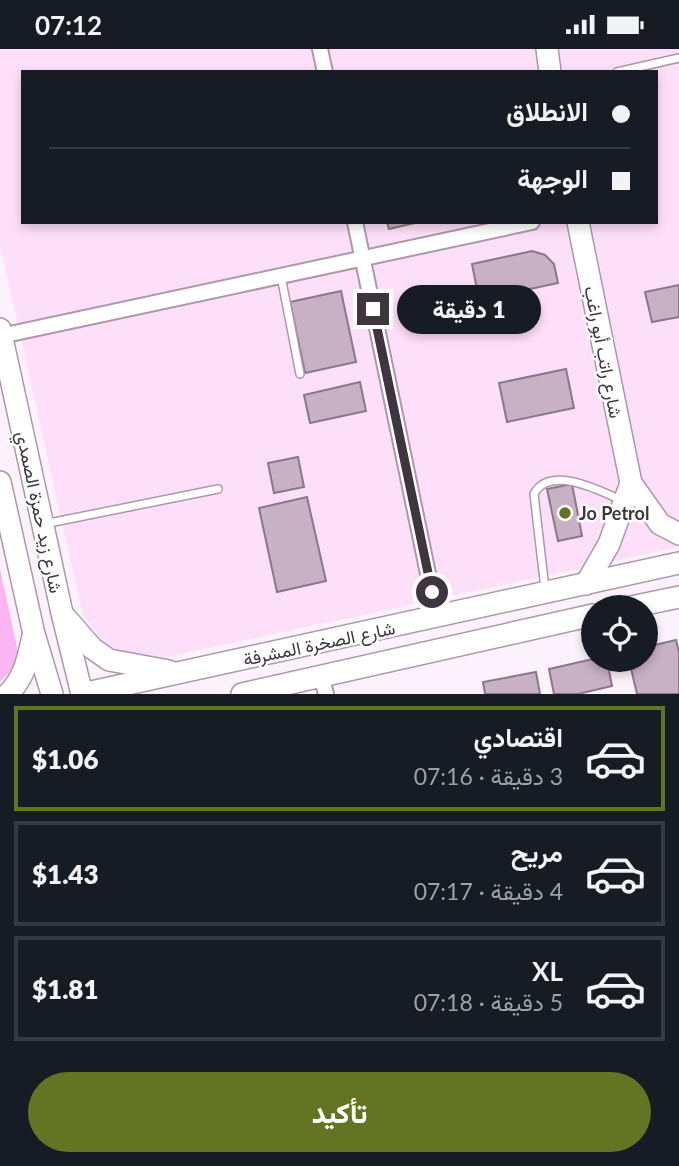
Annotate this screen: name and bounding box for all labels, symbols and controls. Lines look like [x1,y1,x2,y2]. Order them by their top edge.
text: 07:12 [35,9,102,41]
text: الانطلاق [506,95,588,127]
text: الوجهة [517,162,588,194]
street label: شارع راتب أبو راغب [578,284,628,420]
callout: 1 دقيقة [398,285,541,333]
route end [357,293,389,325]
text: 1 دقيقة [432,295,506,323]
street label: شارع زيد حمزة الصمدي [7,429,68,596]
place label: Jo Petrol [579,502,649,524]
marker: Jo Petrol [557,505,573,521]
route start [416,576,448,608]
map controls [581,595,658,672]
button: locate [581,595,658,672]
street label: شارع الصخرة المشرفة [241,616,397,672]
text: اقتصادي [474,721,563,753]
icon: car [584,727,647,790]
text: $1.06 [32,743,99,775]
text: 3 دقيقة · 07:16 [414,762,563,790]
text: مريح [511,836,563,868]
icon: car [584,842,647,905]
text: $1.43 [32,858,99,890]
text: 4 دقيقة · 07:17 [414,877,563,905]
text: XL [532,955,563,987]
icon: car [584,957,647,1020]
text: $1.81 [32,973,99,1005]
text: 5 دقيقة · 07:18 [414,988,563,1016]
button: تأكيد [28,1072,651,1152]

